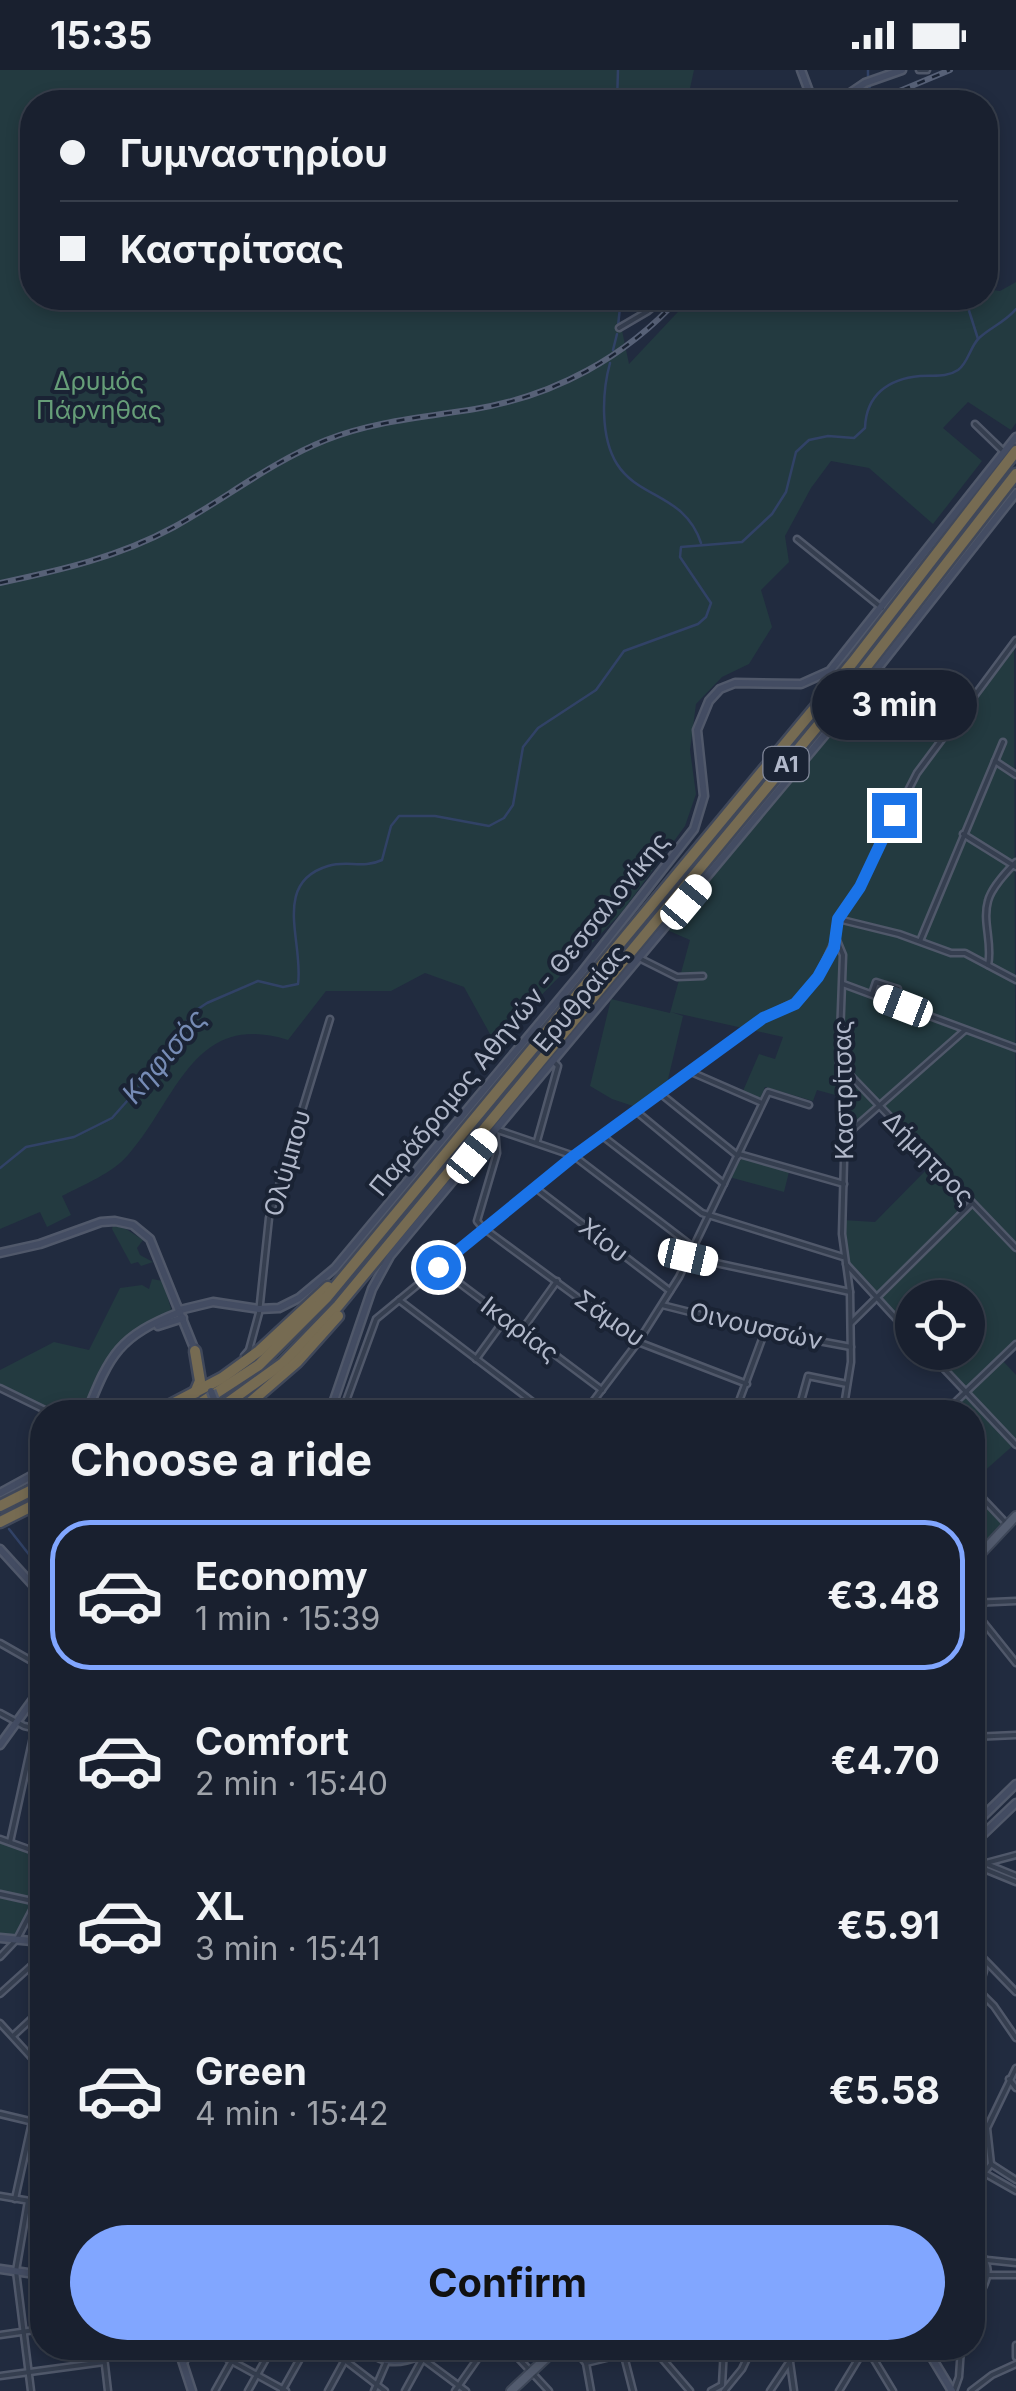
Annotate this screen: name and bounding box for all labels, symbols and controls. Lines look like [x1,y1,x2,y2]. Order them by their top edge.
text: 15:35 [50,12,152,58]
text: Γυμναστηρίου [120,130,388,176]
text: Καστρίτσας [120,226,344,272]
park label: Δρυμός Πάρνηθας [36,366,162,425]
callout: 3 min [812,670,976,740]
text: 3 min [851,685,938,724]
road number: Α1 [764,747,808,781]
route end [872,793,917,838]
street label: Παράδρομος Αθηνών - Θεσσαλονίκης [363,826,675,1202]
car [655,869,717,935]
street label: Ερυθραίας [527,938,633,1058]
car [870,981,936,1031]
water label: Κηφισός [115,1002,213,1110]
street label: Καστρίτσας [827,1020,859,1160]
street label: Δήμητρος [877,1105,981,1211]
street label: Ολύμπου [258,1106,316,1220]
car [441,1123,503,1189]
street label: Χίου [574,1212,634,1268]
car [655,1236,721,1278]
route start [416,1245,461,1290]
map controls [895,1280,985,1370]
button: locate [895,1280,985,1370]
street label: Σάμου [569,1283,651,1353]
street label: Ικαρίας [475,1290,565,1368]
street label: Οινουσσών [687,1296,825,1356]
text: Choose a ride [70,1432,372,1487]
icon: car [75,1550,165,1640]
text: Economy [195,1553,368,1599]
text: €3.48 [827,1572,940,1618]
text: 1 min · 15:39 [195,1599,380,1638]
icon: car [75,1715,165,1805]
text: Comfort [195,1718,349,1764]
text: €4.70 [831,1737,940,1783]
text: 2 min · 15:40 [195,1764,388,1803]
icon: car [75,1880,165,1970]
text: XL [195,1883,245,1929]
text: €5.91 [837,1902,940,1948]
text: 3 min · 15:41 [195,1929,380,1968]
icon: car [75,2045,165,2135]
text: Green [195,2048,307,2094]
text: €5.58 [829,2067,940,2113]
text: 4 min · 15:42 [195,2094,388,2133]
button: Confirm [70,2225,945,2340]

